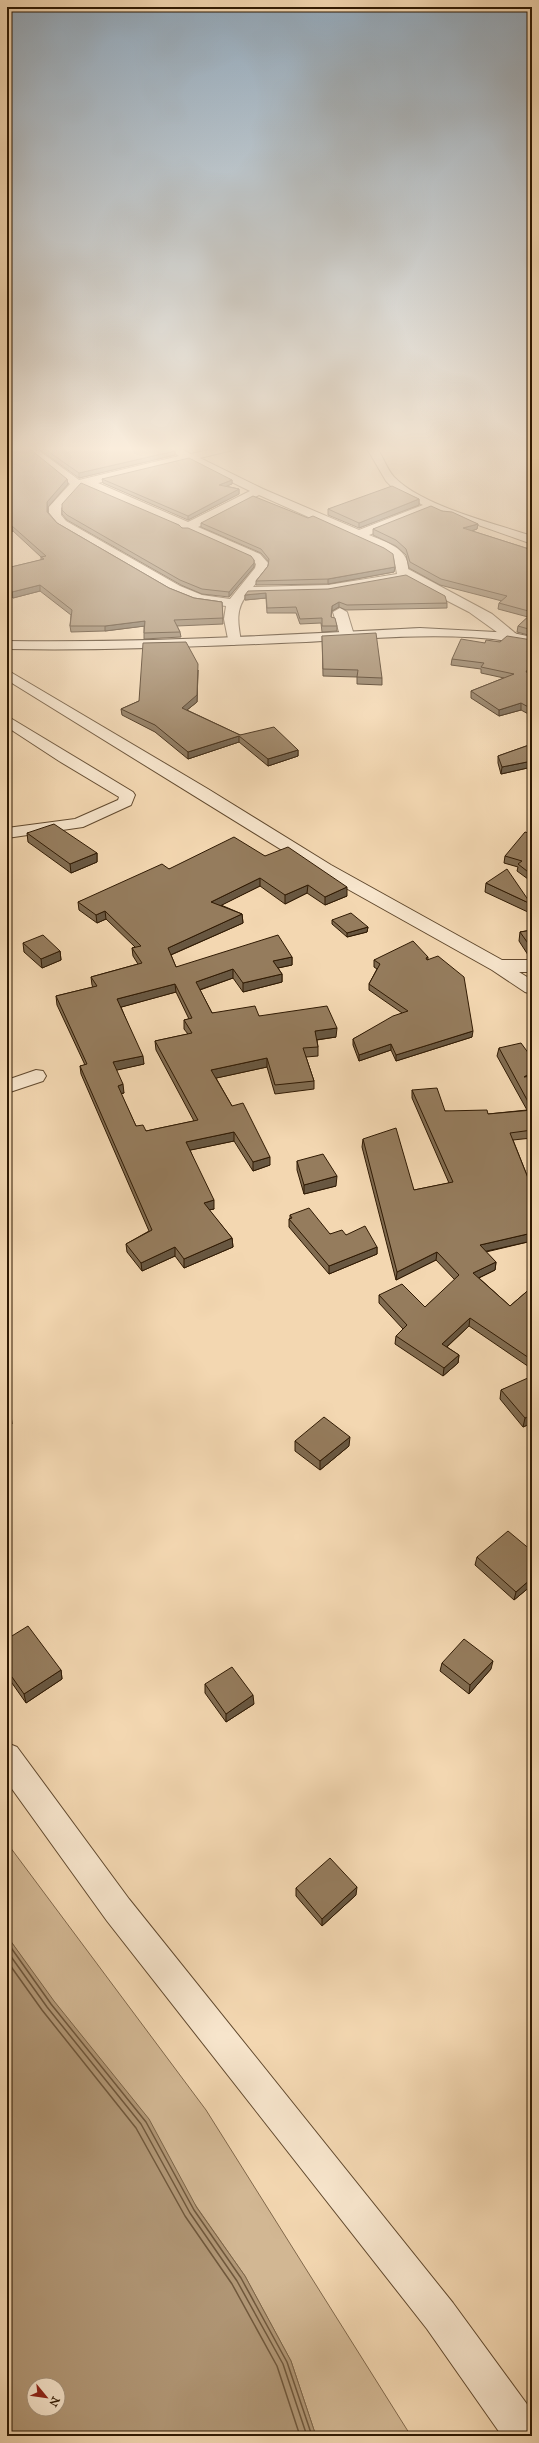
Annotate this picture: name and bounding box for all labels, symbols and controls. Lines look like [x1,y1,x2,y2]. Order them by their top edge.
north arrow [26,2377,66,2417]
text: N [46,2394,62,2409]

